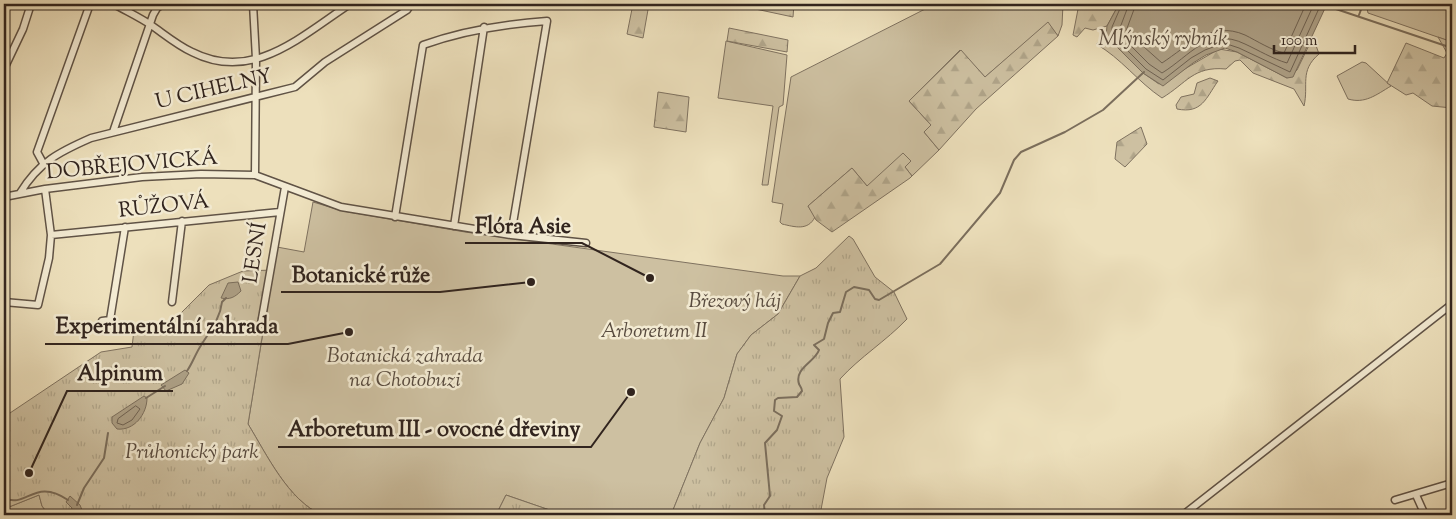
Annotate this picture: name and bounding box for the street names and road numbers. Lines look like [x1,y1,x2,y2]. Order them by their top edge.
street label: U CIHELNY [153,62,275,118]
street label: DOBŘEJOVICKÁ [45,144,219,188]
street label: RŮŽOVÁ [117,187,211,227]
street label: LESNÍ [236,220,276,286]

